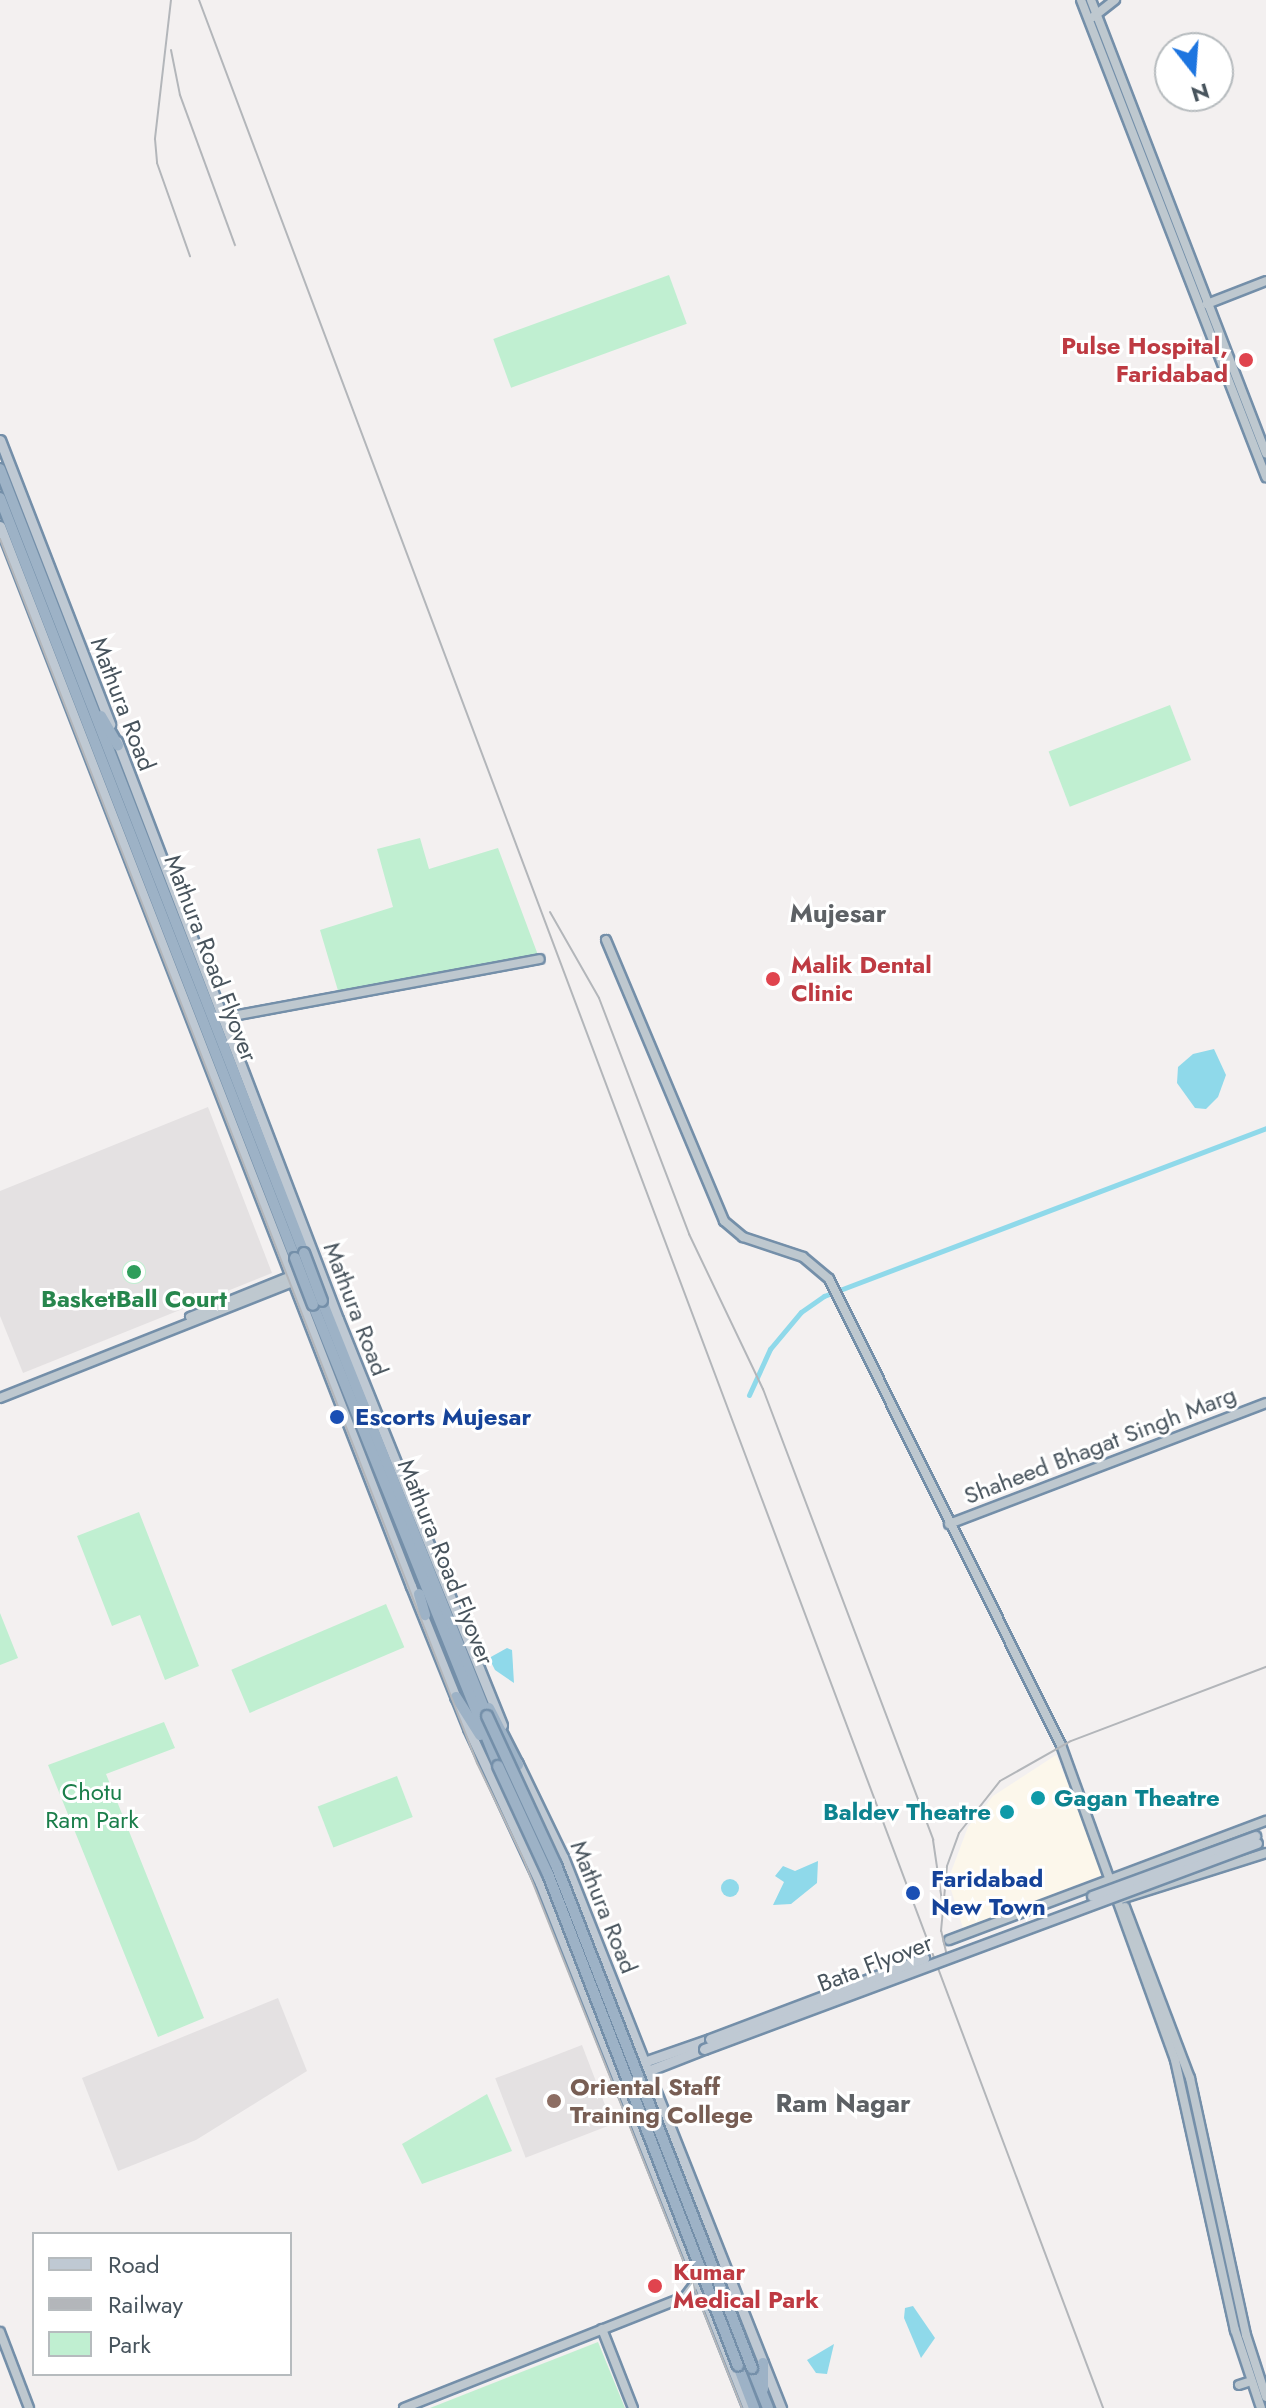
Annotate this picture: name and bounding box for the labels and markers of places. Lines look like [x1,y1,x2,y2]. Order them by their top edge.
place label: Pulse Hospital, Faridabad [1061,332,1228,388]
marker: Pulse Hospital, Faridabad [1235,349,1257,371]
place label: Malik Dental Clinic [791,951,932,1007]
marker: Malik Dental Clinic [762,968,784,990]
marker: BasketBall Court [125,1263,143,1281]
place label: BasketBall Court [41,1285,227,1313]
place label: Escorts Mujesar [355,1403,531,1431]
marker: Escorts Mujesar [326,1406,348,1428]
place label: Gagan Theatre [1054,1784,1220,1812]
marker: Gagan Theatre [1029,1789,1047,1807]
place label: Baldev Theatre [823,1798,991,1826]
marker: Baldev Theatre [998,1803,1016,1821]
place label: Faridabad New Town [931,1865,1046,1921]
marker: Faridabad New Town [902,1882,924,1904]
place label: Oriental Staff Training College [570,2073,753,2129]
marker: Oriental Staff Training College [545,2092,563,2110]
place label: Kumar Medical Park [673,2258,819,2314]
marker: Kumar Medical Park [644,2275,666,2297]

